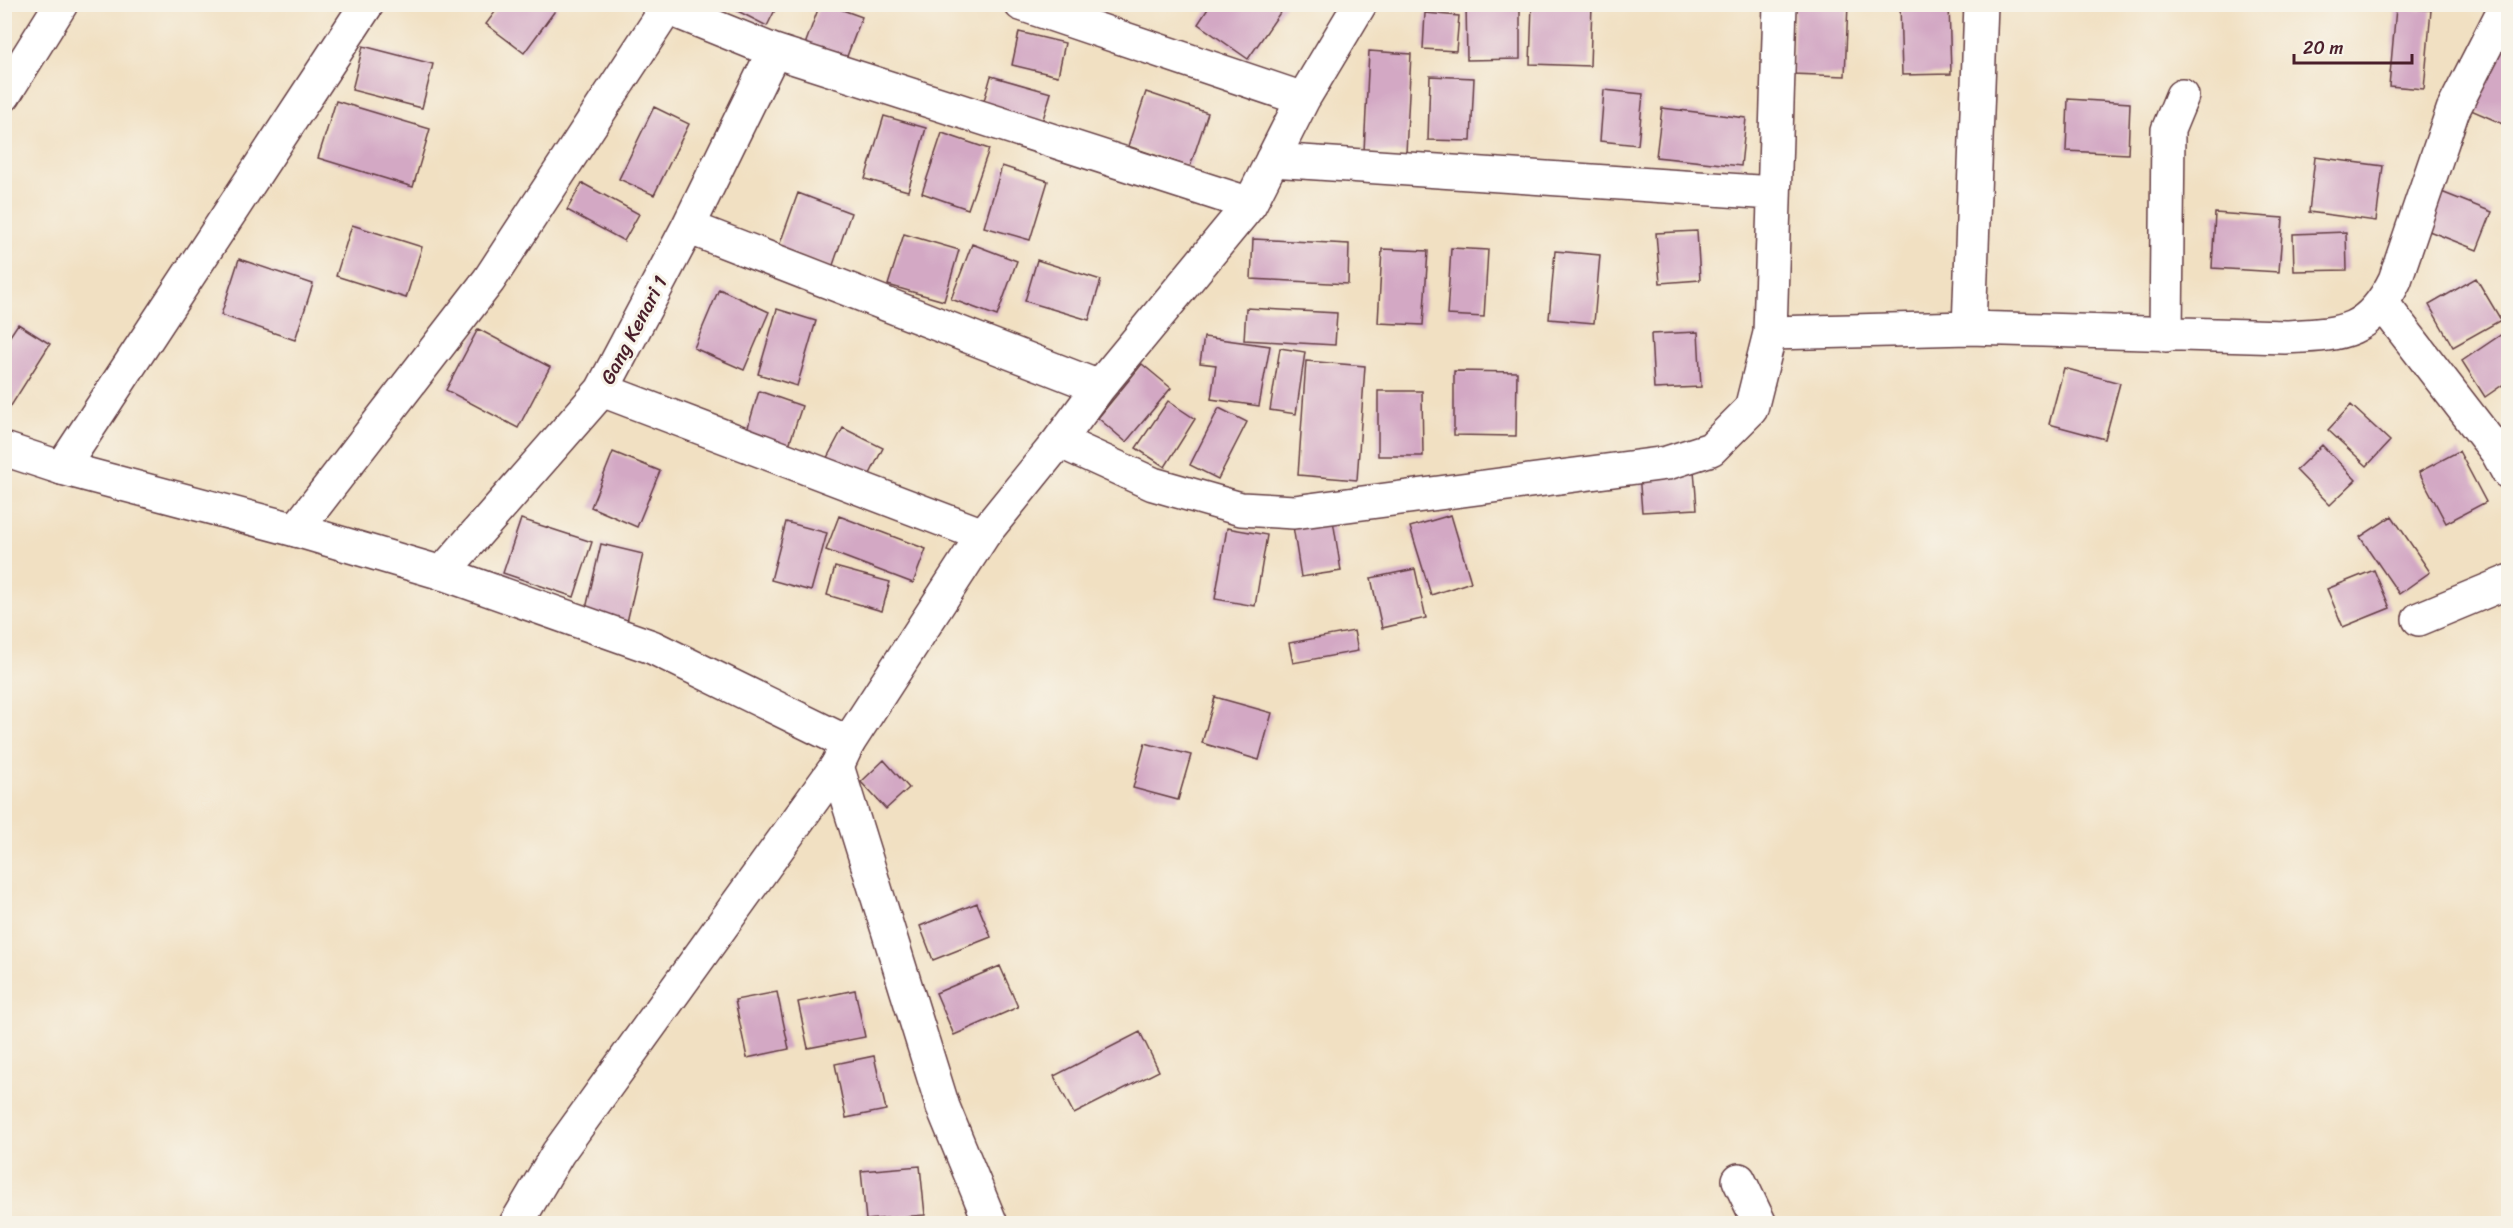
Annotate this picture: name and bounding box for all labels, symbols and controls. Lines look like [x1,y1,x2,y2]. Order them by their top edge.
scale bar [2294,27,2412,65]
text: 20 m [2303,32,2343,64]
street label: Gang Kenari 1 [591,269,677,391]

